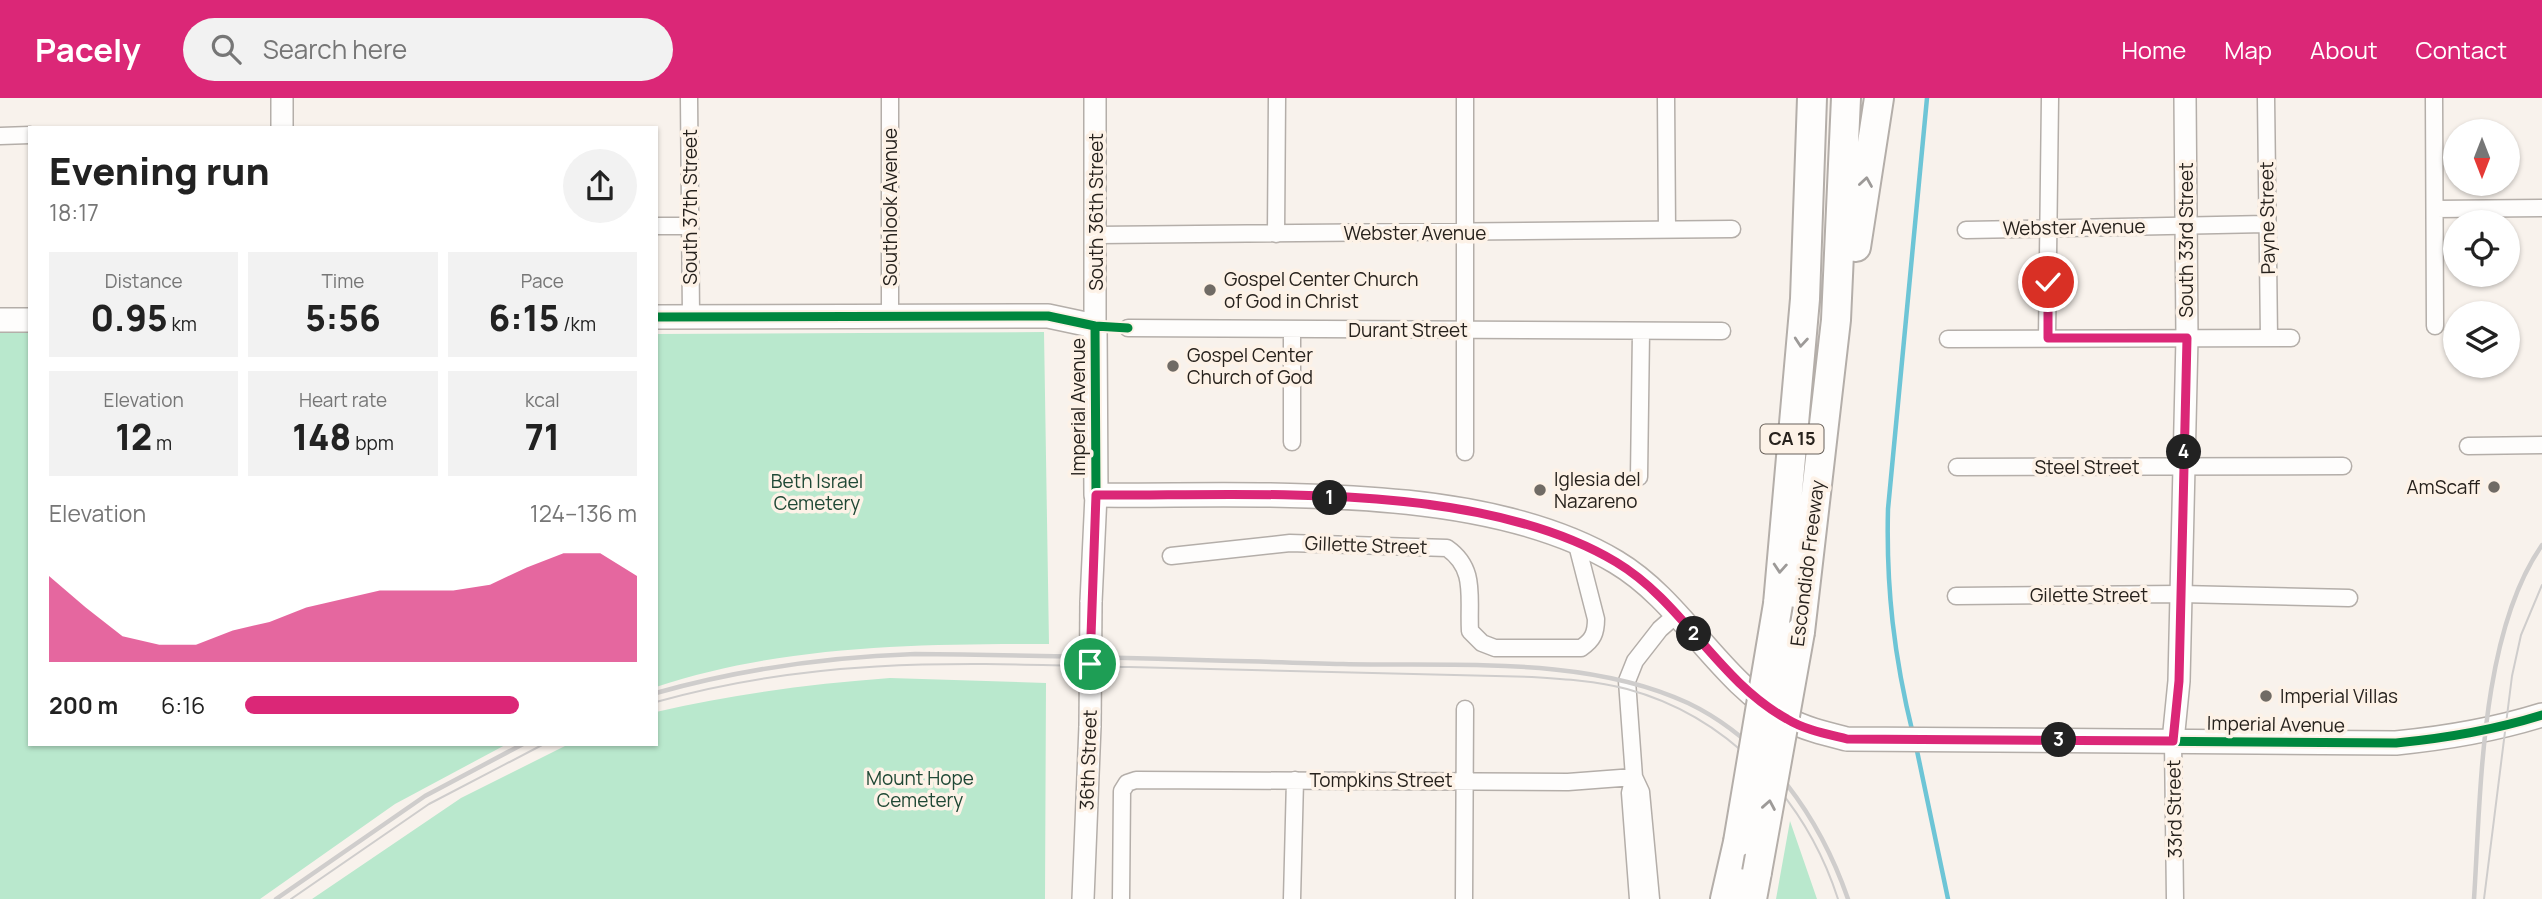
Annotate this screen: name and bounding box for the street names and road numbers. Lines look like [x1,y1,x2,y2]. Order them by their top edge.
street label: Southlook Avenue [877,128,903,286]
street label: South 37th Street [677,129,703,285]
street label: South 36th Street [1083,133,1109,291]
street label: Payne Street [2253,161,2281,275]
street label: South 33rd Street [2173,162,2199,318]
street label: Webster Avenue [2002,213,2146,241]
street label: Webster Avenue [1344,220,1486,246]
street label: Durant Street [1348,317,1468,343]
street label: Imperial Avenue [1065,338,1091,476]
road number: CA 15 [1760,424,1824,454]
street label: Steel Street [2034,454,2140,480]
street label: Escondido Freeway [1784,478,1830,648]
street label: Gillette Street [1304,530,1428,560]
street label: Gilette Street [2030,582,2148,608]
street label: 36th Street [1073,709,1103,811]
street label: Imperial Avenue [2207,710,2345,738]
street label: 33rd Street [2160,760,2188,858]
street label: Tompkins Street [1309,767,1453,793]

